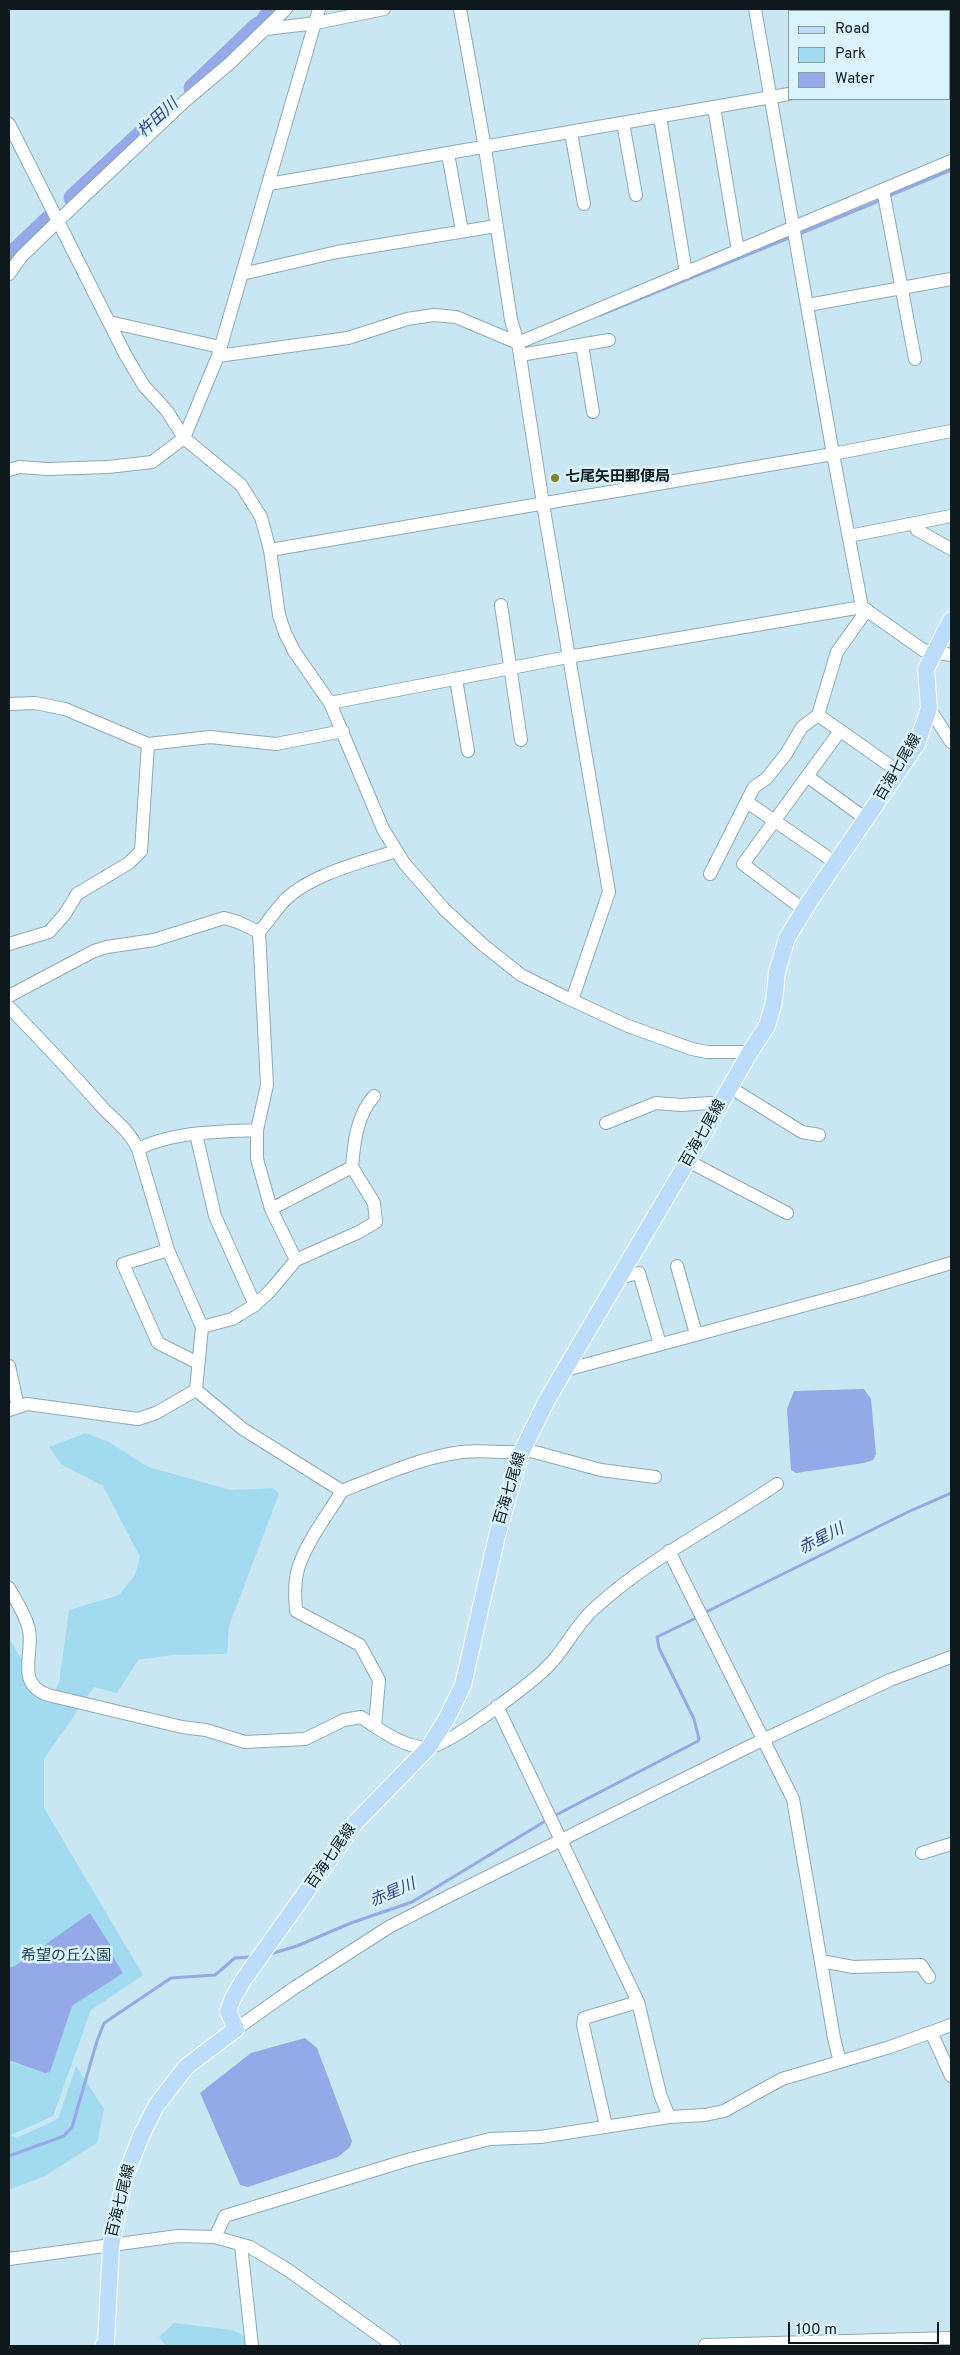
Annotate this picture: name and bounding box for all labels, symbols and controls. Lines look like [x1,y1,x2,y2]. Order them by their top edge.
legend [788,10,950,100]
text: Road [835,20,870,39]
text: Park [835,45,866,64]
text: Water [835,70,874,89]
water label: 杵田川 [135,96,183,142]
place label: 七尾矢田郵便局 [565,469,670,487]
marker: 七尾矢田郵便局 [549,472,561,484]
street label: 百海七尾線 [872,731,926,805]
street label: 百海七尾線 [677,1097,731,1171]
street label: 百海七尾線 [491,1451,531,1527]
water label: 赤星川 [796,1521,848,1559]
street label: 百海七尾線 [303,1821,361,1893]
water label: 赤星川 [367,1876,419,1912]
park label: 希望の丘公園 [21,1948,111,1966]
street label: 百海七尾線 [104,2162,140,2240]
scale bar [790,2312,941,2344]
text: 100 m [796,2321,837,2340]

